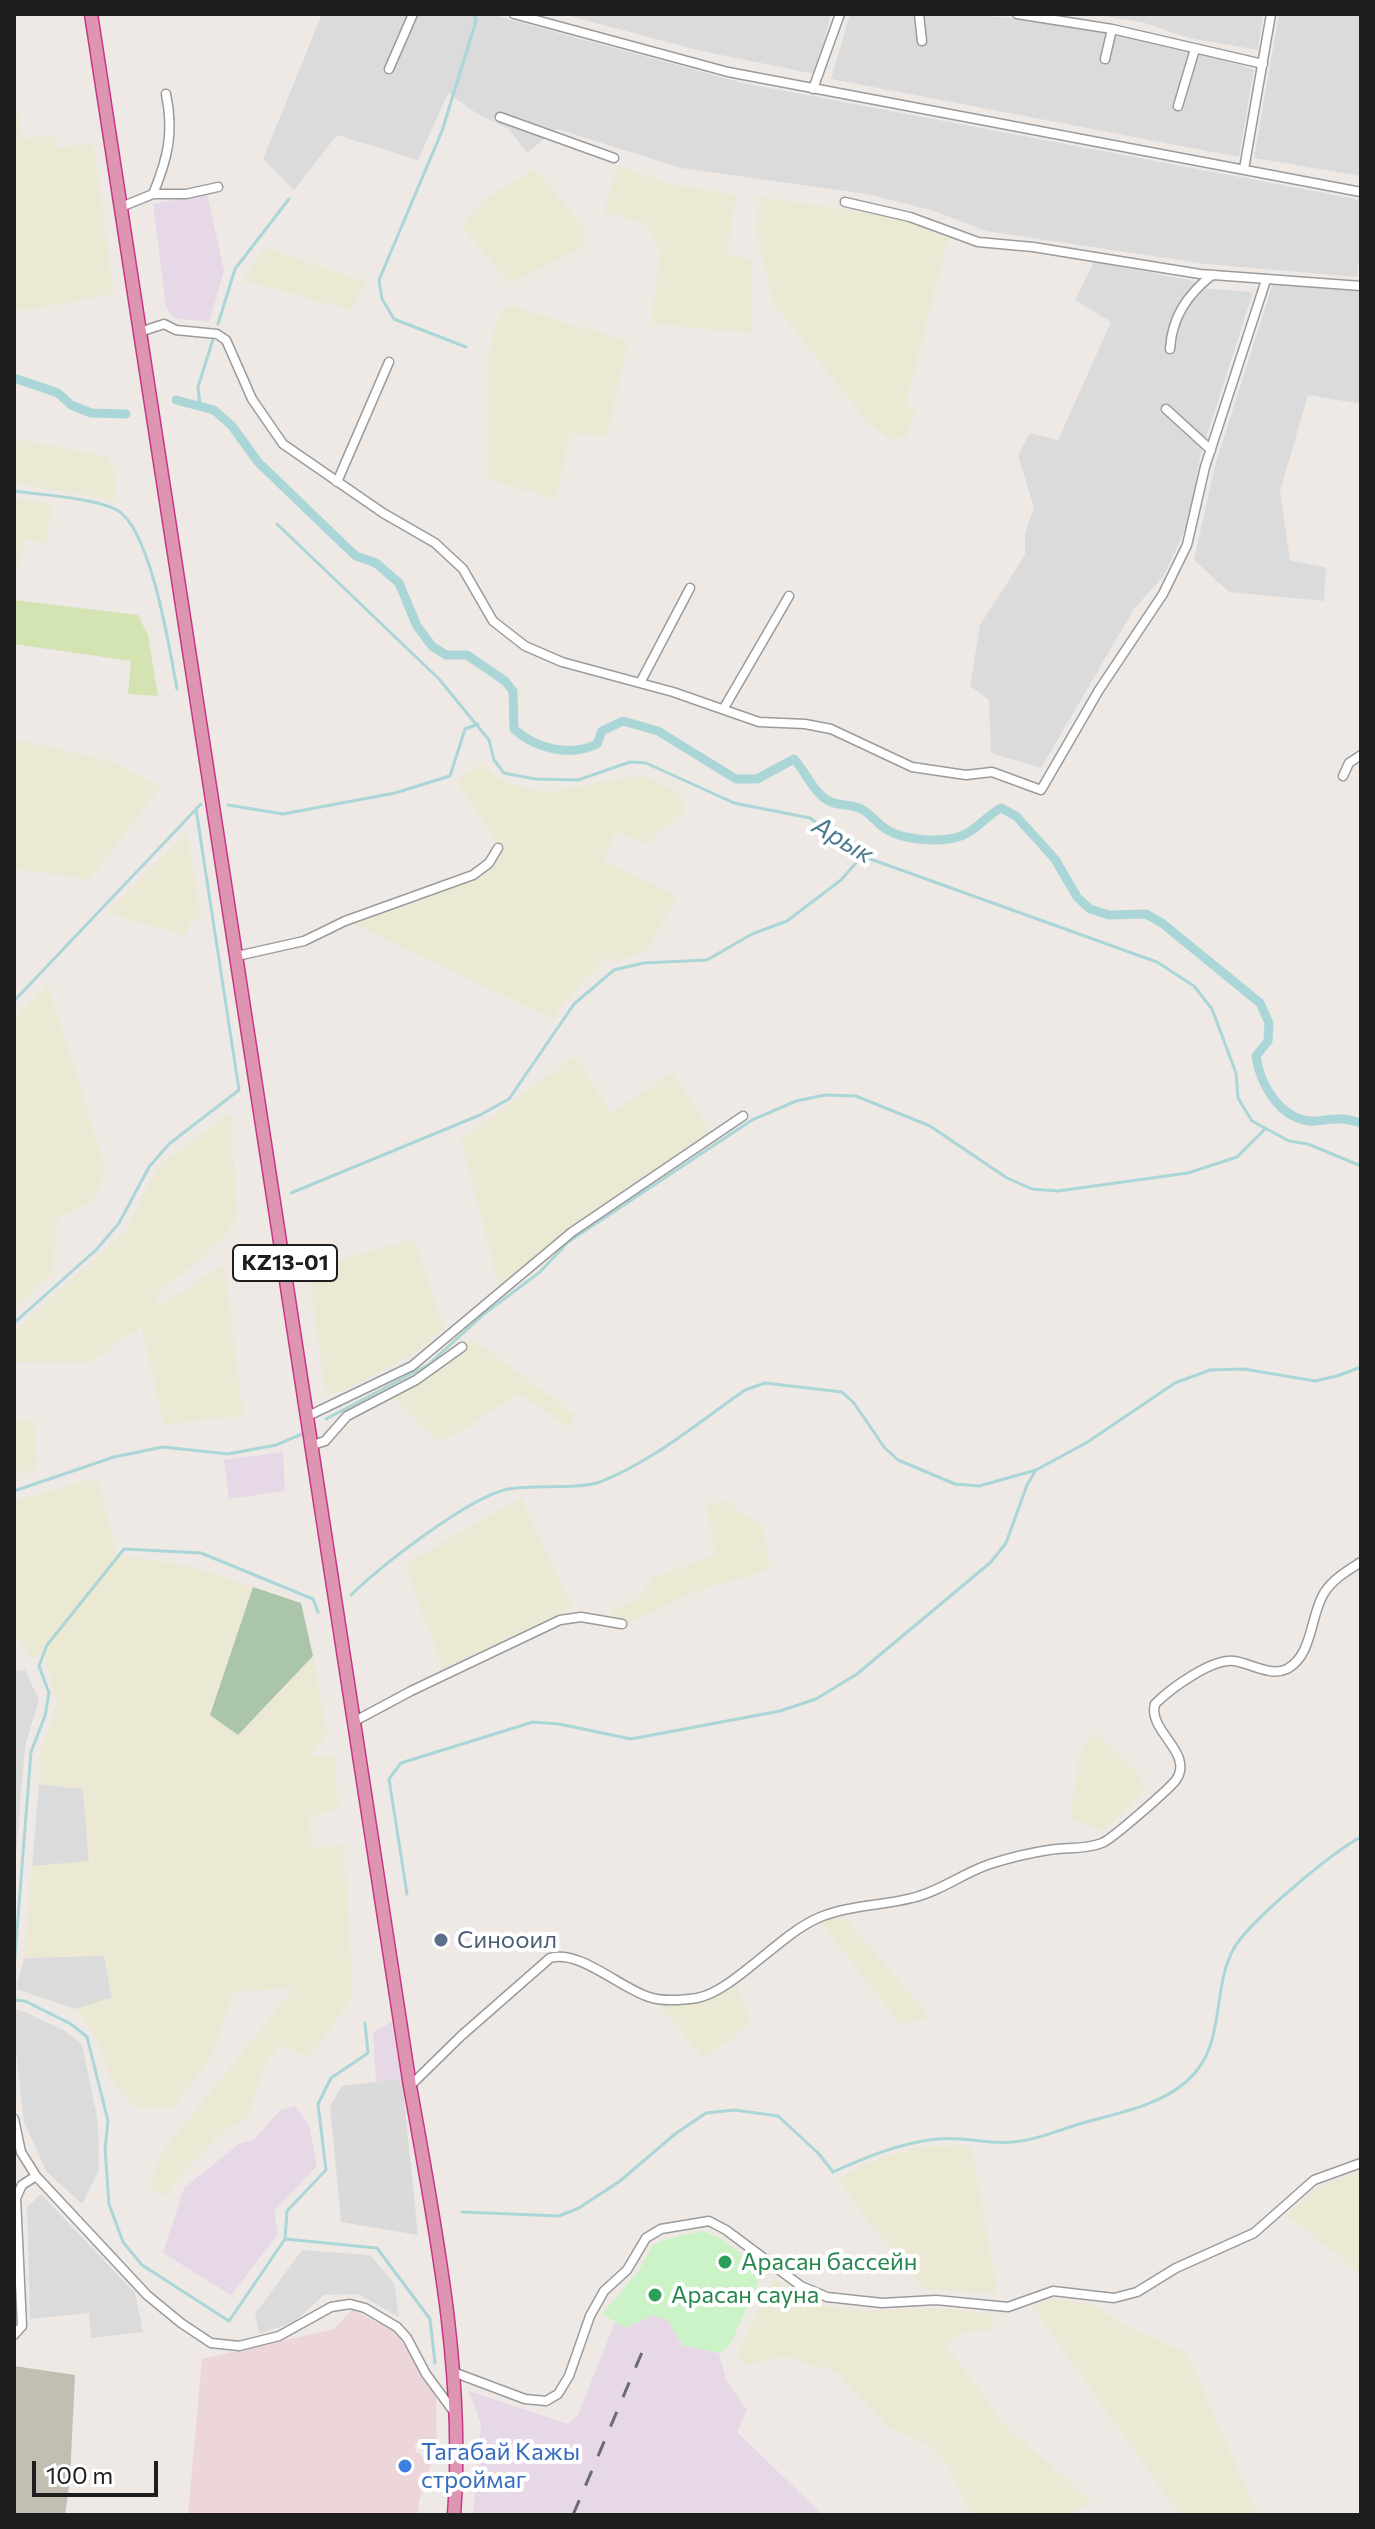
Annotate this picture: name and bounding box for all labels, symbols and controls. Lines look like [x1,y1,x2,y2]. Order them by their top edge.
water label: Арык [807,810,879,870]
road number: KZ13-01 [233,1245,337,1281]
place label: Синооил [457,1926,557,1954]
marker: Синооил [432,1931,450,1949]
place label: Арасан бассейн [741,2248,917,2276]
marker: Арасан бассейн [716,2253,734,2271]
place label: Арасан сауна [671,2281,819,2309]
marker: Арасан сауна [646,2286,664,2304]
place label: Тагабай Кажы строймаг [421,2438,580,2494]
scale bar [36,2445,162,2495]
marker: Тагабай Кажы строймаг [396,2457,414,2475]
text: 100 m [46,2460,113,2489]

